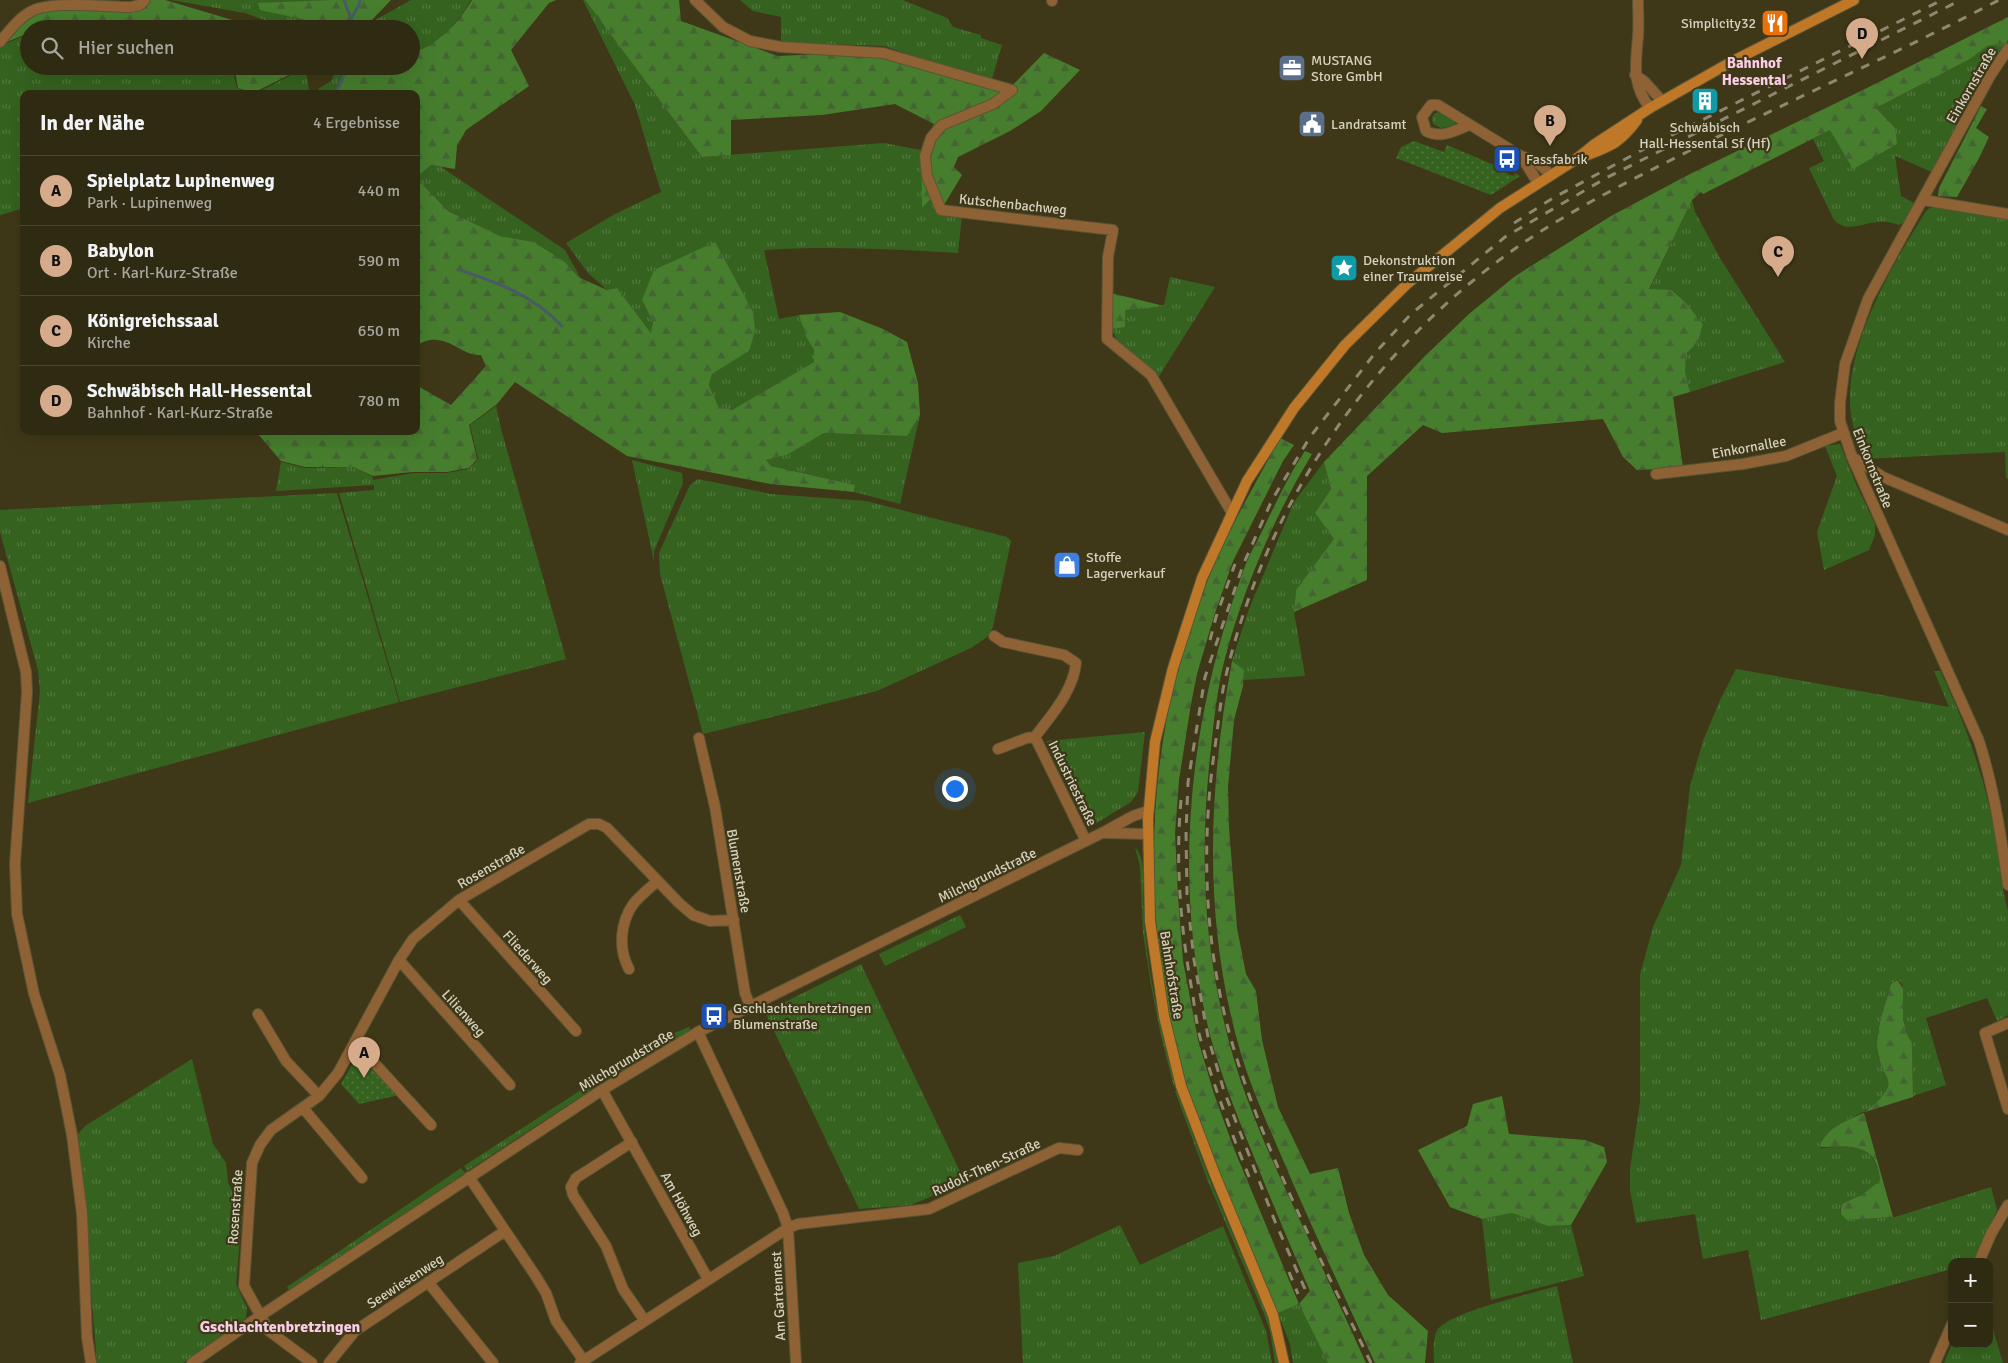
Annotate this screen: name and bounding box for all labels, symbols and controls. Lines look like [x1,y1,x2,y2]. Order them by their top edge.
restaurant icon: Simplicity32 [1760,8,1790,38]
place label: Simplicity32 [1681,15,1756,32]
pin: D [1846,18,1878,59]
search box [20,20,420,75]
icon: search [38,34,66,62]
text: Hier suchen [78,36,174,60]
street label: Einkornstraße [1943,44,2000,126]
place label: MUSTANG Store GmbH [1311,52,1383,85]
office icon: MUSTANG Store GmbH [1277,53,1307,83]
district label: Bahnhof Hessental [1722,54,1787,89]
building icon: Schwäbisch Hall-Hessental Sf (Hf) [1690,86,1720,116]
pin: B [1534,105,1566,146]
public building icon: Landratsamt [1297,109,1327,139]
text: In der Nähe [40,110,145,136]
text: 4 Ergebnisse [313,113,400,133]
place label: Landratsamt [1331,116,1407,133]
place label: Schwäbisch Hall-Hessental Sf (Hf) [1639,119,1771,152]
bus stop icon: Fassfabrik [1492,144,1522,174]
place label: Fassfabrik [1526,151,1588,168]
text: Spielplatz Lupinenweg [87,169,275,193]
text: A [51,181,61,201]
text: 440 m [358,181,400,201]
street label: Kutschenbachweg [958,190,1068,219]
text: Park · Lupinenweg [87,193,212,213]
pin: C [1762,236,1794,277]
text: Babylon [87,239,154,263]
text: B [51,251,61,271]
text: 590 m [358,251,400,271]
place label: Dekonstruktion einer Traumreise [1363,252,1463,285]
place icon: Dekonstruktion einer Traumreise [1329,253,1359,283]
text: Ort · Karl-Kurz-Straße [87,263,238,283]
text: Königreichssaal [87,309,219,333]
text: C [51,321,61,341]
text: 650 m [358,321,400,341]
text: Kirche [87,333,131,353]
text: Schwäbisch Hall-Hessental [87,379,312,403]
text: D [51,391,61,411]
text: 780 m [358,391,400,411]
text: Bahnhof · Karl-Kurz-Straße [87,403,273,423]
street label: Einkornstraße [1849,426,1896,511]
street label: Einkornallee [1711,433,1788,462]
place label: Stoffe Lagerverkauf [1086,549,1166,582]
shop icon: Stoffe Lagerverkauf [1052,550,1082,580]
street label: Industriestraße [1045,738,1101,829]
your location [942,776,968,802]
street label: Blumenstraße [723,828,754,914]
street label: Rosenstraße [454,840,528,893]
street label: Milchgrundstraße [935,844,1039,907]
street label: Fliederweg [499,927,556,988]
street label: Bahnhofstraße [1156,930,1187,1021]
street label: Lilienweg [438,986,489,1040]
place label: Gschlachtenbretzingen Blumenstraße [733,1000,871,1033]
bus stop icon: Gschlachtenbretzingen Blumenstraße [699,1001,729,1031]
street label: Milchgrundstraße [576,1025,677,1095]
pin: A [348,1037,380,1078]
street label: Rudolf-Then-Straße [929,1135,1043,1200]
street label: Rosenstraße [224,1169,247,1245]
street label: Am Höhweg [657,1169,706,1240]
street label: Seewiesenweg [364,1250,447,1312]
street label: Am Gartennest [768,1251,789,1341]
map controls [1948,1258,1993,1348]
button: + [1948,1258,1993,1303]
button: − [1948,1303,1993,1348]
district label: Gschlachtenbretzingen [200,1317,361,1337]

